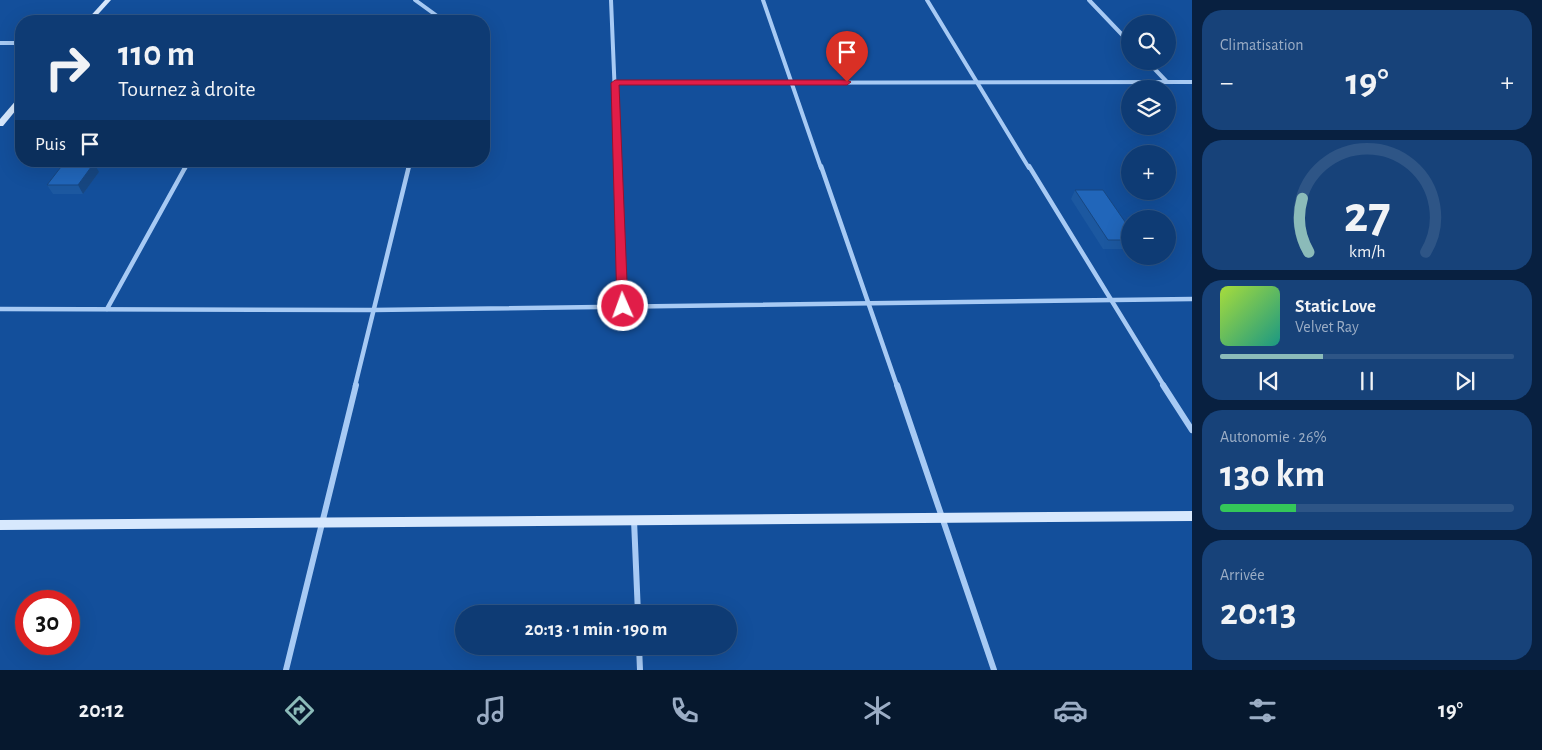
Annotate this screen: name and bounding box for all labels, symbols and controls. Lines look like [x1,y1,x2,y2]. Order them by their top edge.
map controls [1121,15,1176,265]
button: search [1121,15,1176,70]
pin [826,31,868,82]
icon: right [35,35,100,100]
text: 110 m [118,37,195,72]
text: Climatisation [1220,37,1304,53]
icon: arrive [833,38,861,66]
text: 19° [1345,64,1389,102]
text: − [1220,69,1233,97]
text: + [1501,69,1514,97]
text: Tournez à droite [118,78,256,100]
button: layers [1121,80,1176,135]
icon: arrive [76,130,104,158]
text: Puis [35,135,66,154]
button: + [1121,145,1176,200]
text: 27 [1344,189,1390,241]
button: − [1121,210,1176,265]
text: km/h [1349,243,1385,261]
position arrow [596,279,648,331]
text: Static Love [1295,297,1376,316]
text: Velvet Ray [1295,319,1359,335]
icon: previous [1255,367,1283,395]
icon: pause [1353,367,1381,395]
icon: next [1451,367,1479,395]
text: Autonomie · 26% [1220,429,1327,445]
text: 130 km [1220,456,1325,494]
text: Arrivée [1220,567,1265,583]
speed limit sign: 30 [15,590,80,655]
text: 20:13 [1220,594,1296,632]
text: 20:13 · 1 min · 190 m [525,620,667,639]
icon: directions [282,693,317,728]
icon: music [474,693,509,728]
icon: phone [667,693,702,728]
icon: climate [860,693,895,728]
icon: car [1053,693,1088,728]
icon: filters [1245,693,1280,728]
text: 20:12 [79,699,124,721]
text: 19° [1438,699,1463,721]

